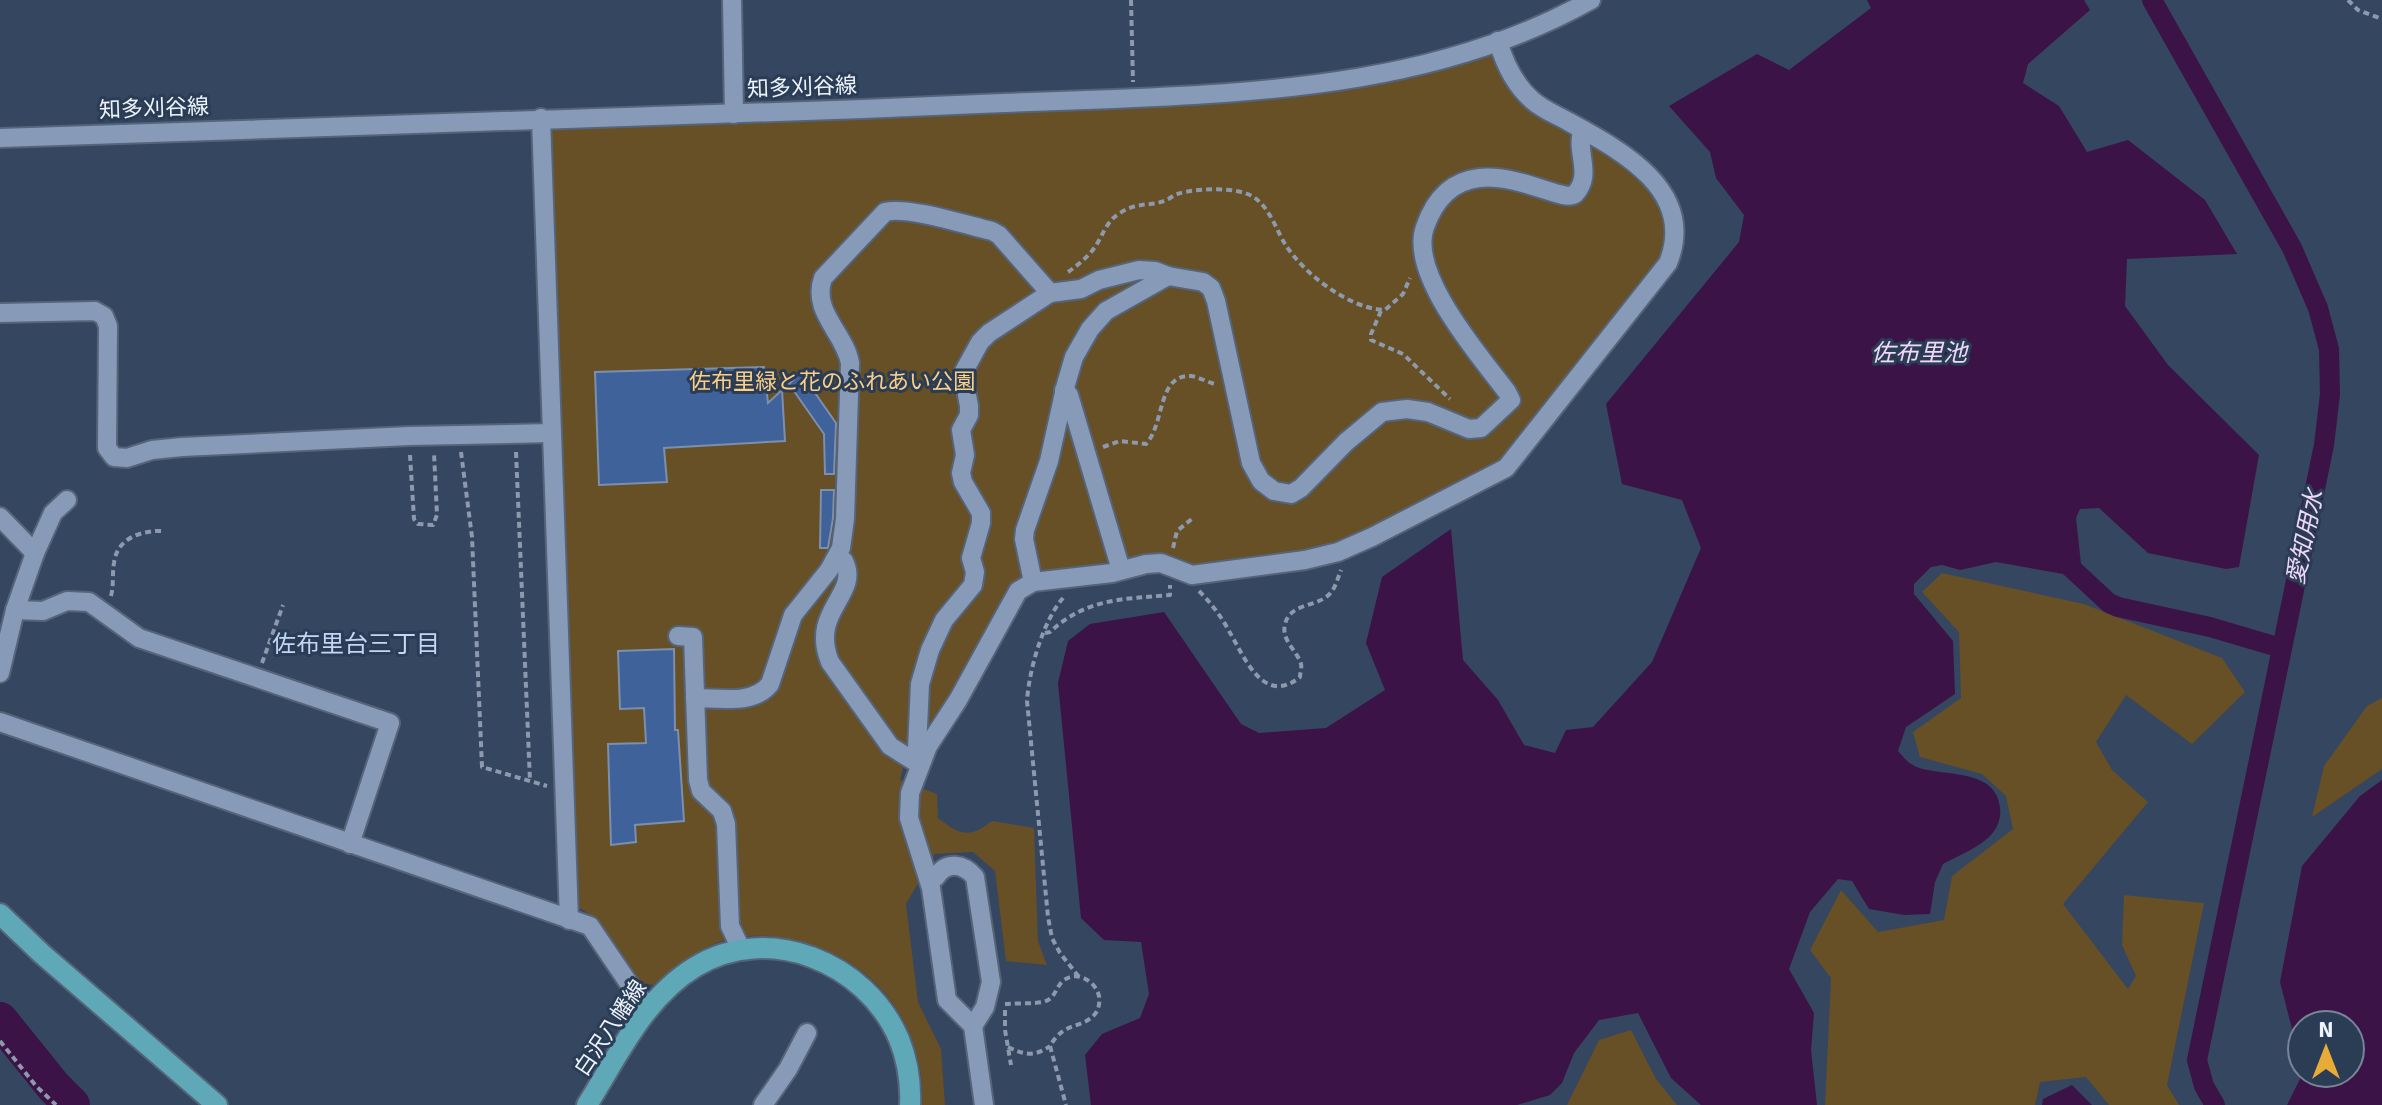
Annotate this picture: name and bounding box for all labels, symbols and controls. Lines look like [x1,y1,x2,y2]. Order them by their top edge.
street label: 知多刈谷線 [747,72,857,102]
street label: 知多刈谷線 [99,93,209,123]
water label: 佐布里池 [1871,338,1969,368]
park label: 佐布里緑と花のふれあい公園 [689,368,975,395]
water label: 愛知用水 [2280,484,2330,587]
district label: 佐布里台三丁目 [272,629,440,659]
street label: 白沢八幡線 [568,975,652,1081]
north arrow [2286,1009,2366,1089]
text: N [2318,1016,2334,1043]

